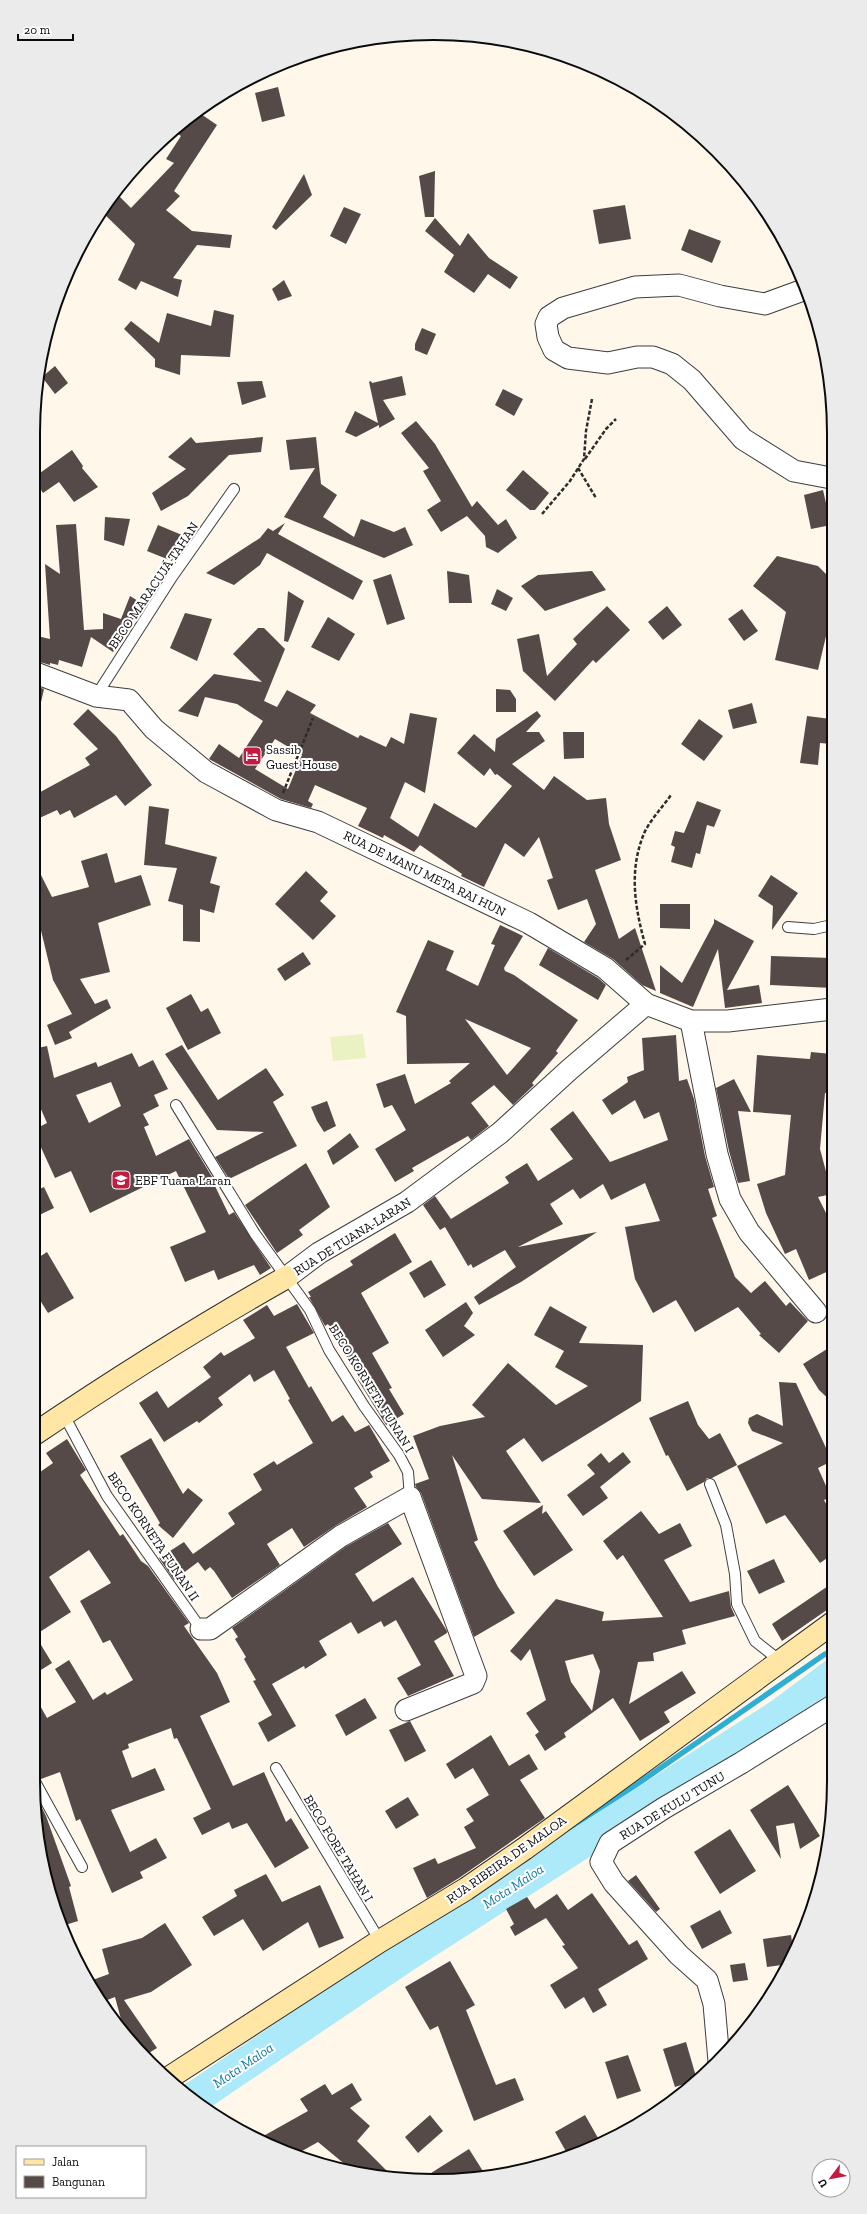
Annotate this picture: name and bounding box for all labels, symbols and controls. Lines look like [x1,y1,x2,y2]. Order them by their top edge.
scale bar [18,16,73,42]
text: 20 m [24,23,51,37]
street label: BECO MARACUJÁ TAHAN [105,519,202,651]
place label: Sassib Guest House [266,742,337,772]
hotel icon: Sassib Guest House [241,745,263,767]
street label: RUA DE MANU META RAI HUN [341,828,509,920]
school or university icon: EBF Tuana Laran [110,1169,132,1191]
place label: EBF Tuana Laran [135,1173,232,1188]
street label: RUA DE TUANA-LARAN [291,1194,414,1279]
street label: BECO KORNETA FUNAN I [326,1321,417,1455]
street label: BECO KORNETA FUNAN II [105,1469,202,1604]
street label: RUA DE KULU TUNU [617,1768,728,1843]
street label: BECO FORE TAHAN I [301,1792,376,1904]
street label: RUA RIBEIRA DE MALOA [444,1812,569,1906]
water label: Mota Maloa [480,1860,547,1912]
water label: Mota Maloa [210,2039,277,2092]
legend [16,2146,146,2198]
text: Jalan [52,2155,79,2169]
north arrow [811,2158,851,2198]
text: Bangunan [52,2175,105,2189]
text: U [815,2176,831,2190]

